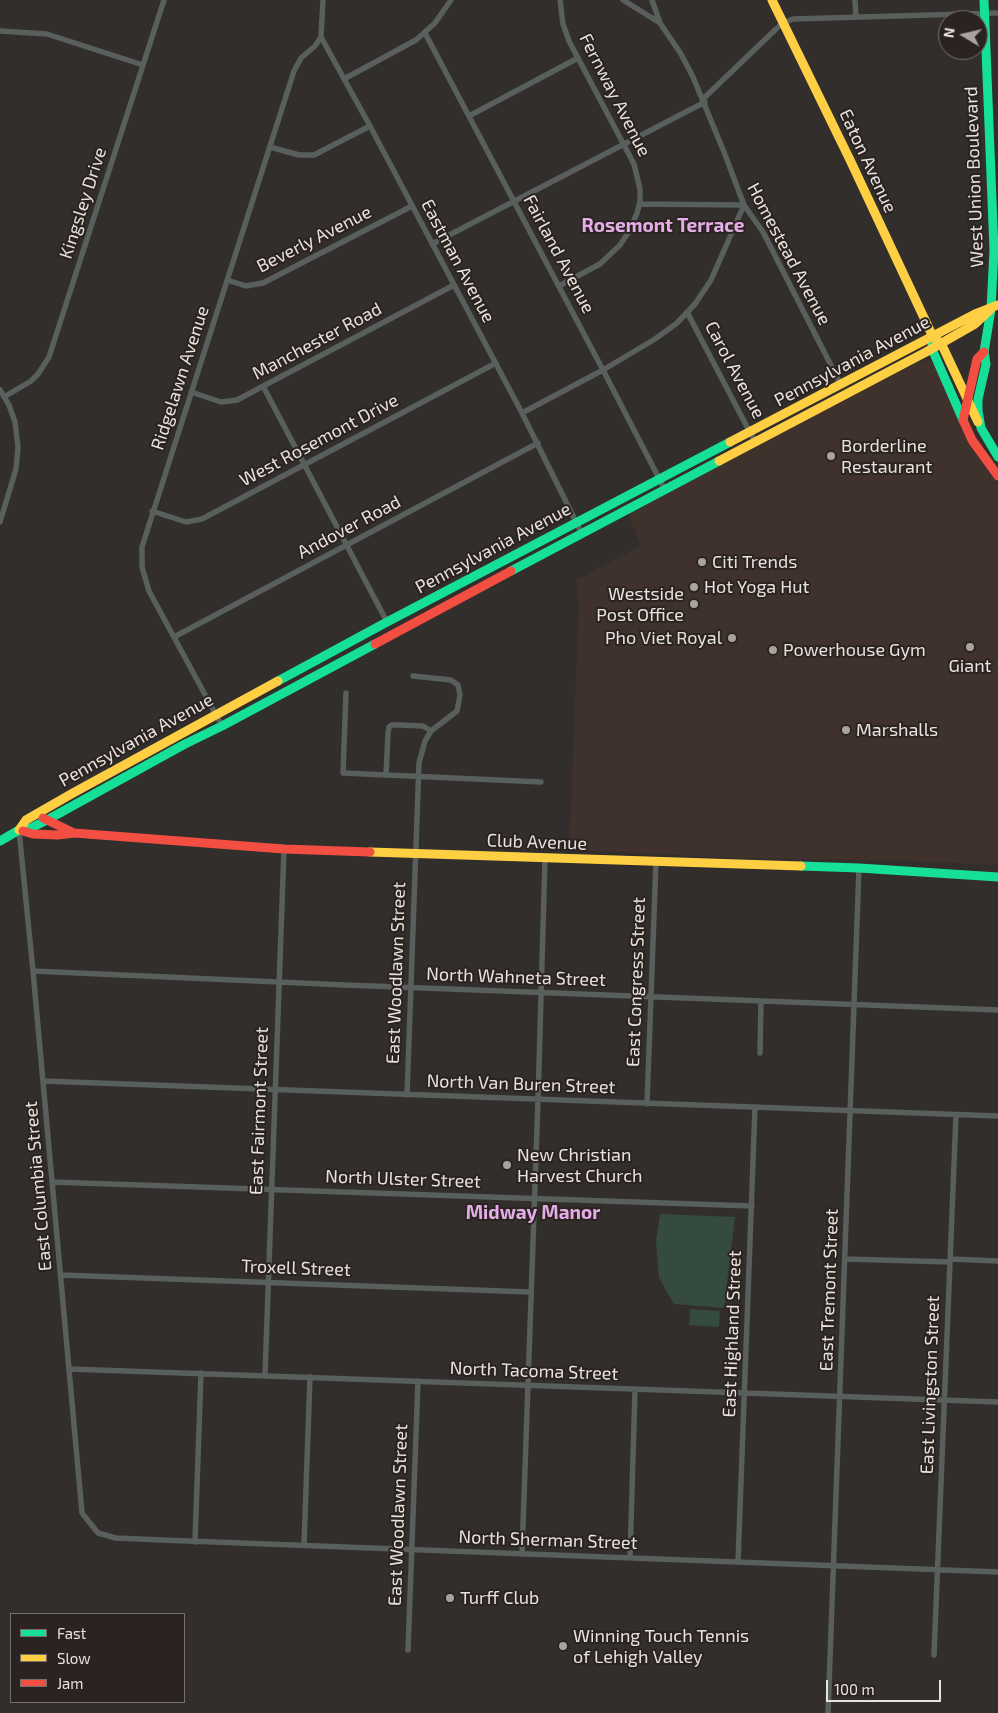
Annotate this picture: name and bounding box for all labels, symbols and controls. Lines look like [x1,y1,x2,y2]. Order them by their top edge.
north arrow [938,10,988,60]
text: N [939,26,958,39]
street label: Fernway Avenue [575,30,655,160]
street label: West Union Boulevard [960,86,988,268]
street label: Eaton Avenue [835,106,901,216]
street label: Kingsley Drive [55,145,111,261]
street label: Homestead Avenue [742,179,836,329]
street label: Fairland Avenue [519,191,599,317]
street label: Eastman Avenue [416,196,500,326]
street label: Beverly Avenue [253,201,375,277]
district label: Rosemont Terrace [582,215,744,237]
street label: Manchester Road [249,298,385,384]
street label: Ridgelawn Avenue [146,303,214,453]
street label: Pennsylvania Avenue [771,311,933,411]
street label: Carol Avenue [700,318,770,422]
street label: West Rosemont Drive [236,389,402,491]
place label: Borderline Restaurant [841,435,932,478]
marker: Borderline Restaurant [825,450,837,462]
street label: Andover Road [294,491,404,563]
street label: Pennsylvania Avenue [412,498,574,598]
place label: Citi Trends [712,551,797,573]
marker: Citi Trends [696,556,708,568]
place label: Hot Yoga Hut [704,576,809,598]
marker: Hot Yoga Hut [688,581,700,593]
place label: Westside Post Office [596,583,684,626]
marker: Westside Post Office [688,598,700,610]
place label: Pho Viet Royal [605,627,722,649]
marker: Pho Viet Royal [726,632,738,644]
place label: Powerhouse Gym [783,639,926,661]
marker: Giant [964,641,976,653]
marker: Powerhouse Gym [767,644,779,656]
place label: Giant [949,655,991,677]
street label: Pennsylvania Avenue [55,689,217,791]
place label: Marshalls [856,719,938,741]
marker: Marshalls [840,724,852,736]
street label: Club Avenue [486,829,588,855]
street label: East Woodlawn Street [382,882,410,1064]
street label: East Congress Street [622,897,650,1067]
street label: North Wahneta Street [426,963,606,991]
street label: East Fairmont Street [245,1027,273,1195]
street label: North Van Buren Street [426,1070,616,1098]
street label: East Columbia Street [20,1100,56,1272]
place label: New Christian Harvest Church [517,1144,642,1186]
marker: New Christian Harvest Church [501,1159,513,1171]
street label: North Ulster Street [325,1165,481,1193]
district label: Midway Manor [466,1202,600,1224]
street label: East Tremont Street [815,1208,843,1372]
street label: East Highland Street [718,1250,746,1418]
street label: Troxell Street [241,1255,351,1281]
street label: East Livingston Street [916,1295,944,1475]
street label: North Tacoma Street [449,1357,619,1385]
street label: East Woodlawn Street [384,1424,412,1606]
street label: North Sherman Street [458,1526,638,1554]
place label: Turff Club [460,1587,539,1609]
marker: Turff Club [444,1592,456,1604]
legend [10,1613,185,1703]
text: Fast [57,1624,86,1642]
place label: Winning Touch Tennis of Lehigh Valley [573,1625,749,1668]
marker: Winning Touch Tennis of Lehigh Valley [557,1640,569,1652]
text: Slow [57,1649,91,1667]
scale bar [828,1670,943,1702]
text: Jam [57,1674,83,1692]
text: 100 m [834,1680,875,1698]

